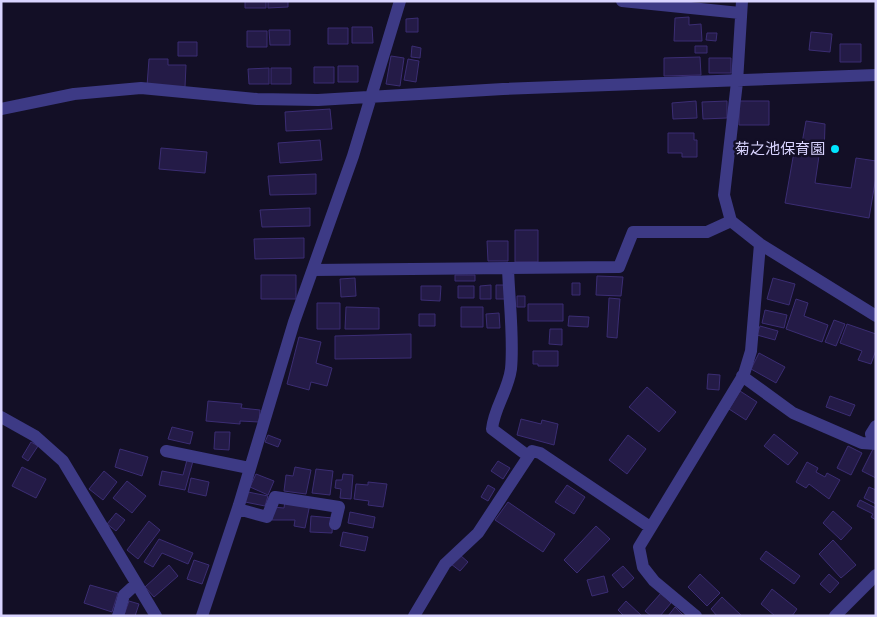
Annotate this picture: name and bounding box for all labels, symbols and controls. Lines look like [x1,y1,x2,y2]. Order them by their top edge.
place label: 菊之池保育園 [735,140,825,158]
marker: 菊之池保育園 [829,143,841,155]

